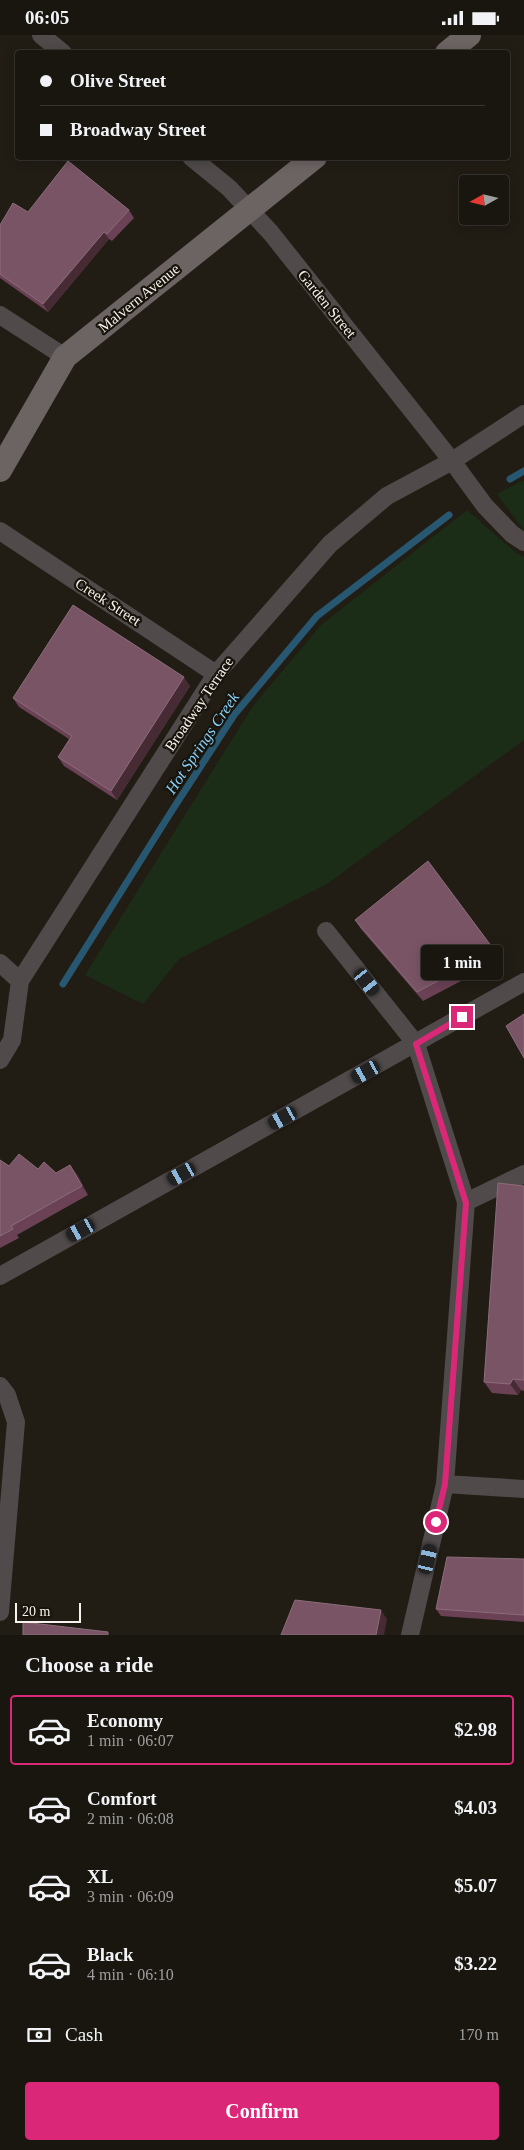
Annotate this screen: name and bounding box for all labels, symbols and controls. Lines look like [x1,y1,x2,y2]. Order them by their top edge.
text: 06:05 [25,7,69,28]
text: Olive Street [70,70,166,91]
text: Broadway Street [70,119,206,140]
north arrow [459,175,509,225]
map controls [459,175,509,225]
street label: Malvern Avenue [95,260,183,335]
street label: Garden Street [295,267,360,342]
street label: Creek Street [72,575,144,629]
street label: Broadway Terrace [162,654,237,754]
water label: Hot Springs Creek [161,688,244,798]
callout: 1 min [421,945,503,979]
text: 1 min [443,954,481,971]
car [351,966,382,998]
route end [451,1006,473,1028]
car [349,1058,382,1086]
car [266,1104,299,1132]
car [165,1160,198,1188]
car [64,1216,97,1244]
route start [425,1511,447,1533]
car [417,1543,438,1575]
scale bar [15,1600,81,1623]
text: 20 m [22,1604,50,1619]
text: Choose a ride [25,1652,153,1677]
icon: car [27,1708,72,1753]
text: Economy [87,1710,163,1731]
text: $2.98 [454,1719,497,1740]
text: 1 min · 06:07 [87,1732,174,1749]
icon: car [27,1786,72,1831]
text: Comfort [87,1788,157,1809]
text: $4.03 [454,1797,497,1818]
text: 2 min · 06:08 [87,1810,174,1827]
icon: car [27,1864,72,1909]
text: XL [87,1866,113,1887]
text: $5.07 [454,1875,497,1896]
text: 3 min · 06:09 [87,1888,174,1905]
icon: car [27,1942,72,1987]
text: Black [87,1944,133,1965]
text: $3.22 [454,1953,497,1974]
text: 4 min · 06:10 [87,1966,174,1983]
icon: cash [25,2021,53,2049]
text: Cash [65,2024,103,2045]
text: 170 m [459,2026,499,2043]
button: Confirm [25,2082,499,2140]

